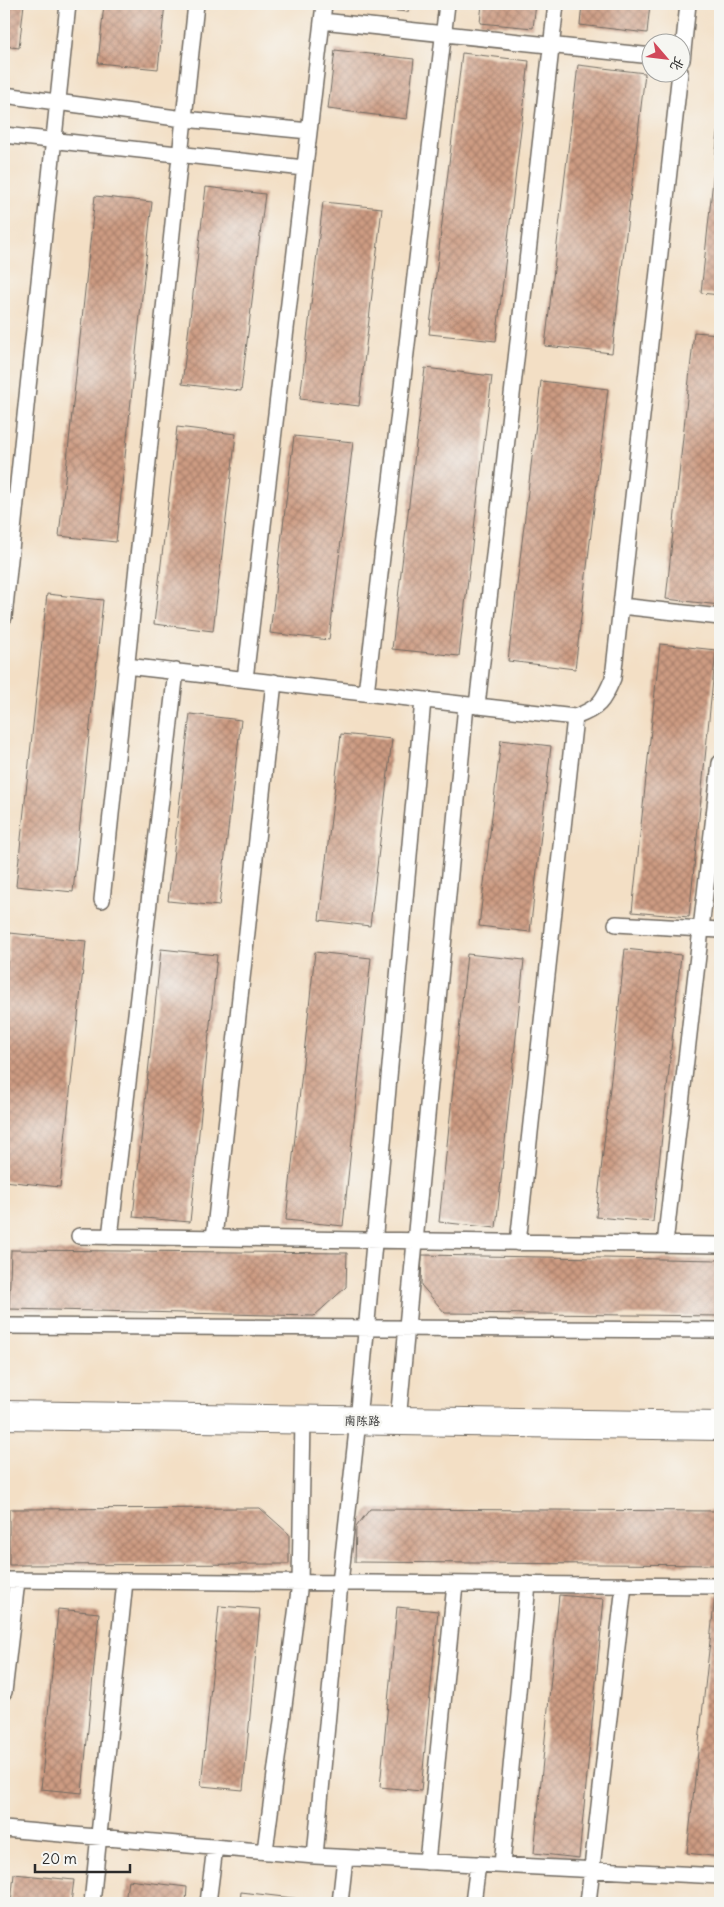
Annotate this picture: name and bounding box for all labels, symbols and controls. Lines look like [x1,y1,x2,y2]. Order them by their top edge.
north arrow [642,32,692,82]
text: 北 [666,54,689,75]
street label: 南陈路 [344,1413,380,1428]
scale bar [35,1842,130,1874]
text: 20 m [42,1849,77,1868]

